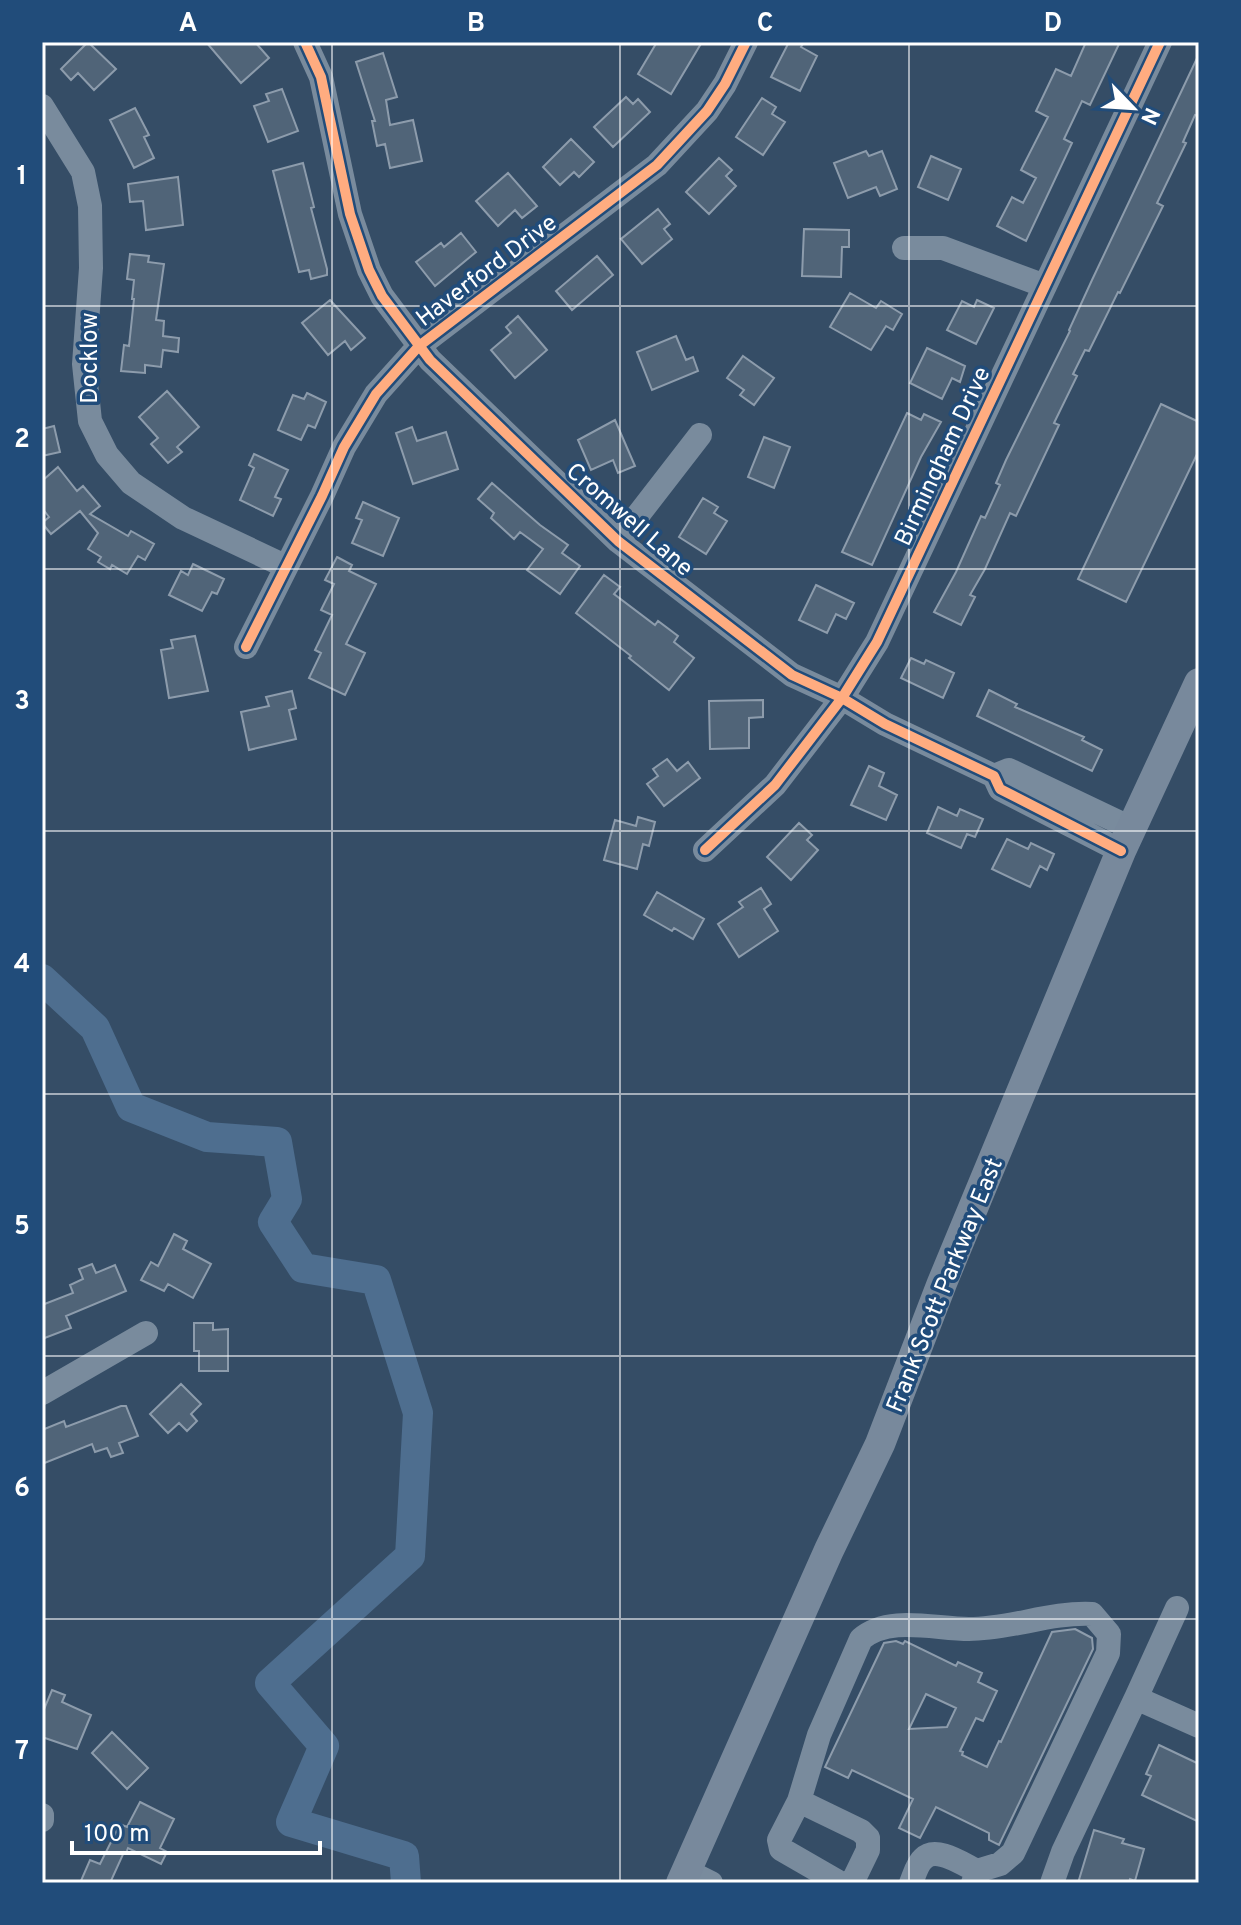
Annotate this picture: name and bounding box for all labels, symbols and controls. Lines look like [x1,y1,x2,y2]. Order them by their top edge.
text: A [179,8,197,41]
text: B [467,8,485,41]
text: C [757,8,773,41]
text: D [1044,8,1062,41]
north arrow [1093,68,1173,148]
text: N [1133,103,1164,128]
text: 1 [17,161,27,194]
street label: Haverford Drive [411,209,564,334]
street label: Docklow [76,312,106,404]
street label: Birmingham Drive [889,362,998,551]
text: 2 [14,424,30,457]
street label: Cromwell Lane [559,457,698,584]
text: 3 [14,686,30,719]
text: 4 [14,949,30,982]
street label: Frank Scott Parkway East [881,1154,1011,1418]
text: 5 [14,1211,30,1244]
text: 6 [14,1473,30,1506]
text: 7 [15,1736,29,1769]
scale bar [72,1805,320,1855]
text: 100 m [84,1820,150,1850]

